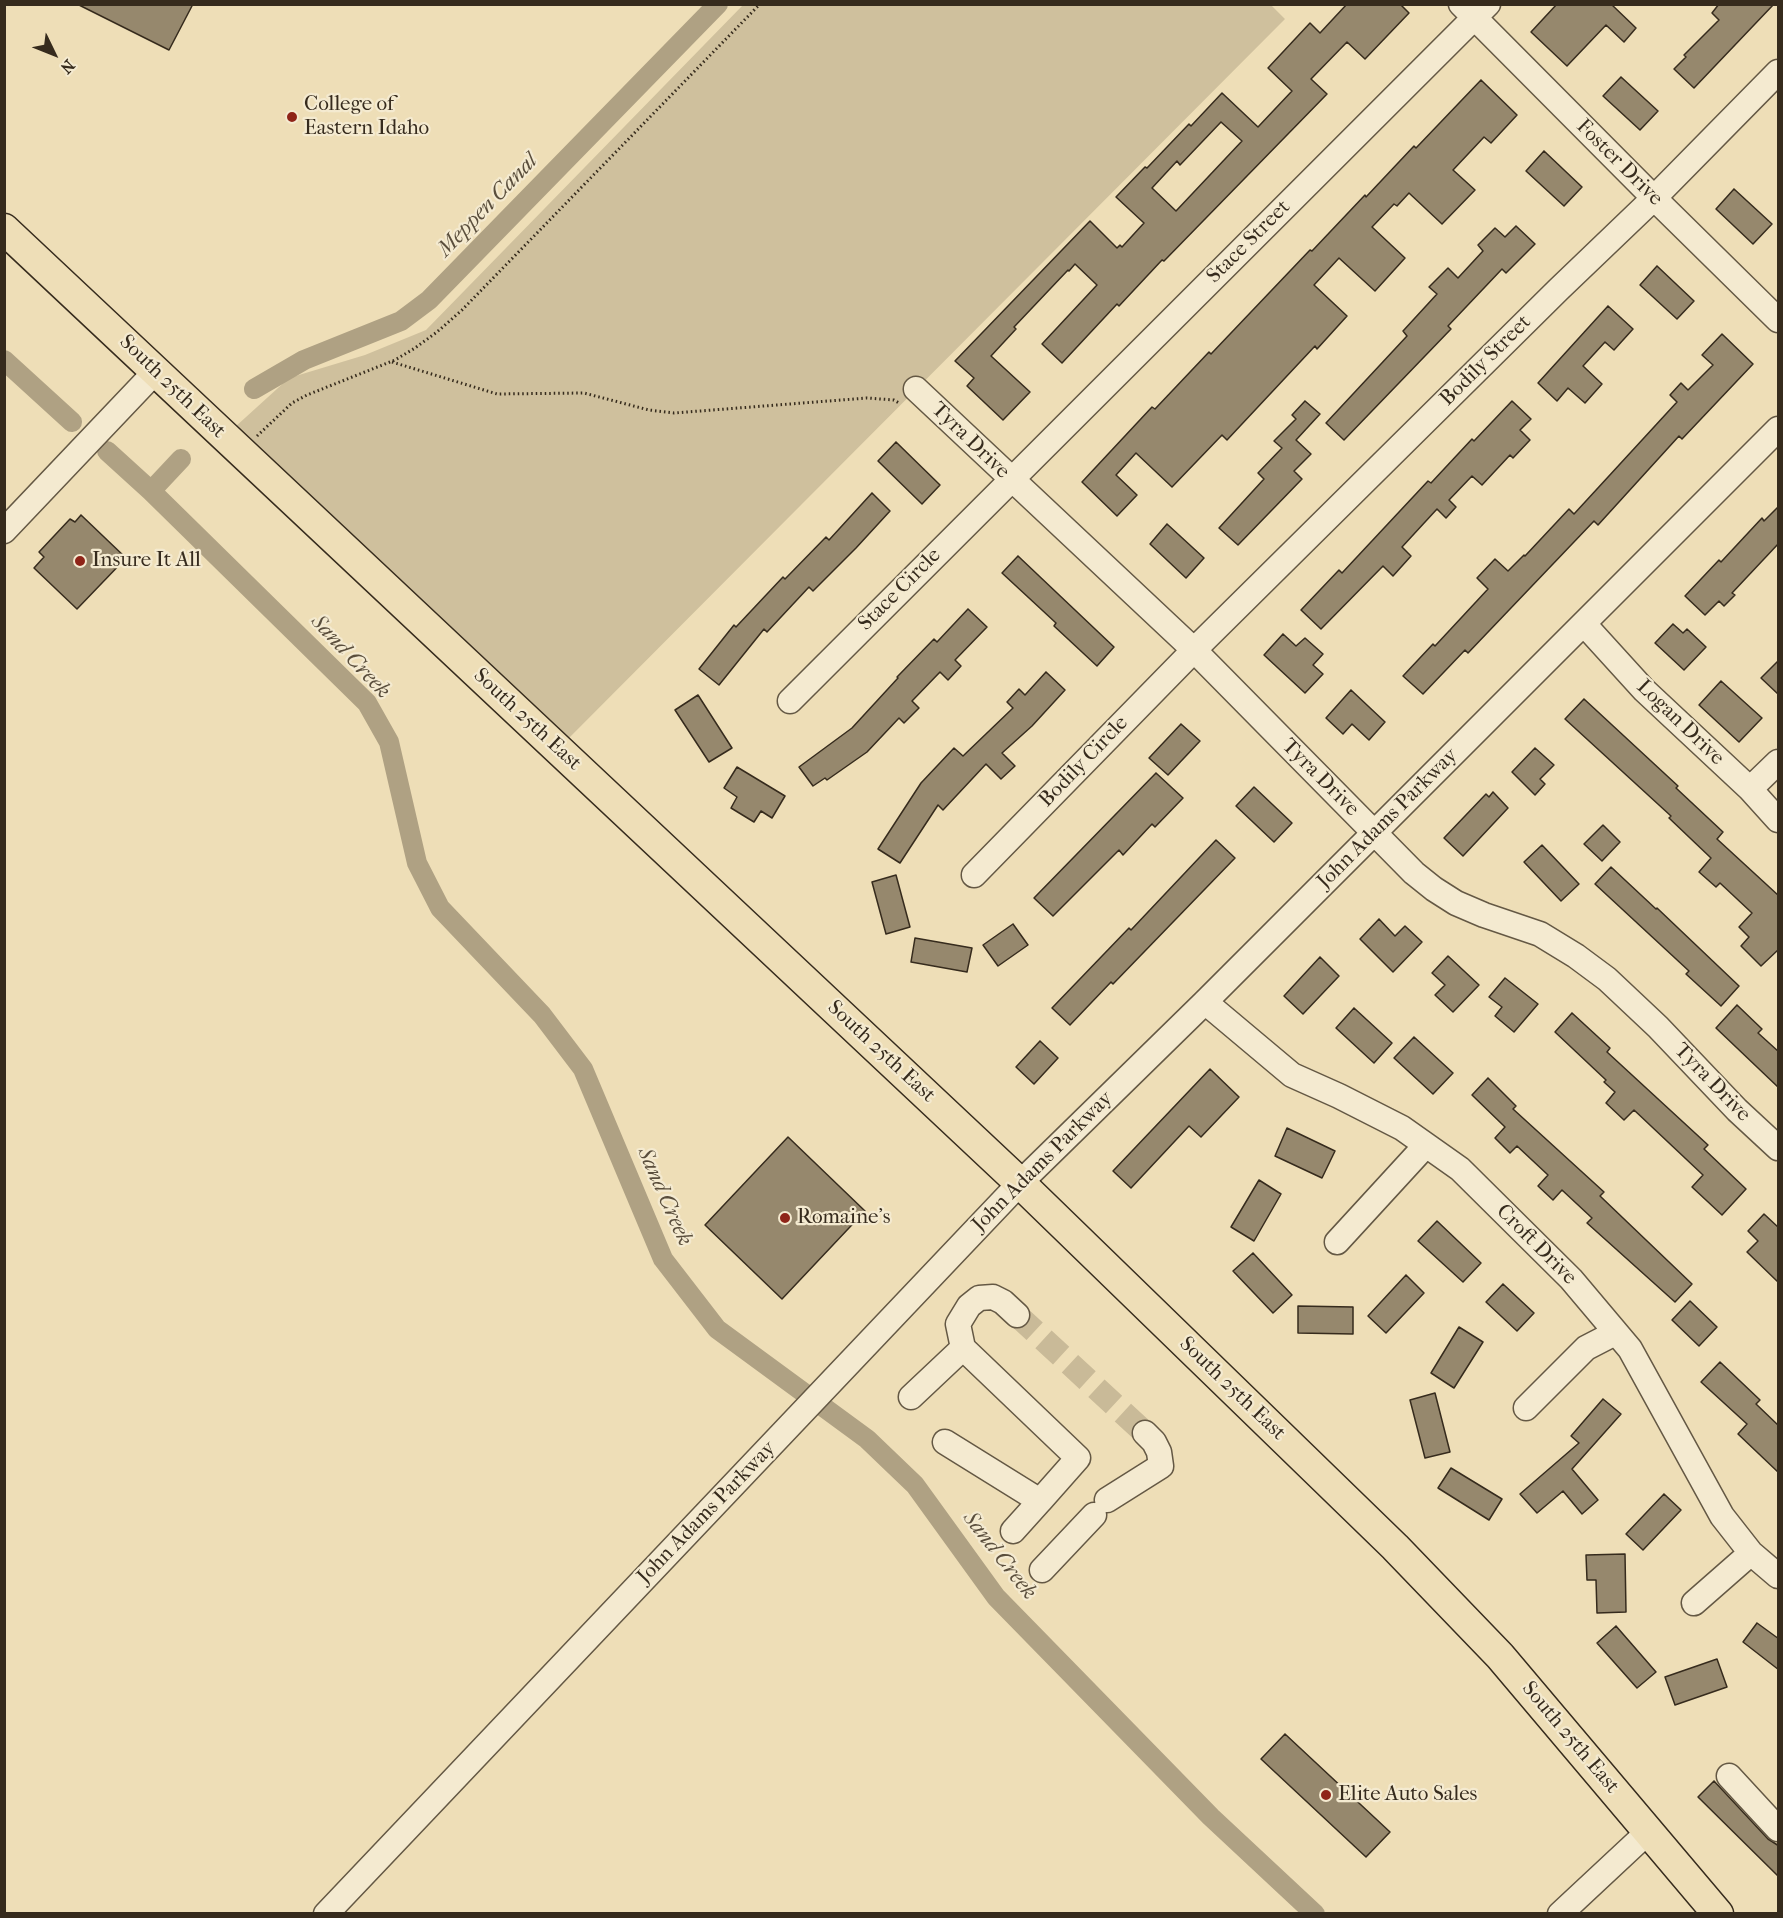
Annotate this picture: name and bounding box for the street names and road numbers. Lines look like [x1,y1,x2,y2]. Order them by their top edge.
street label: Foster Drive [1570,114,1668,212]
street label: Stace Street [1202,195,1296,289]
street label: Bodily Street [1435,310,1537,412]
street label: South 25th East [113,330,231,444]
street label: Tyra Drive [926,397,1014,485]
street label: Stace Circle [853,543,947,637]
street label: South 25th East [468,664,586,776]
street label: Logan Drive [1631,675,1729,771]
street label: Bodily Circle [1034,711,1134,813]
street label: Tyra Drive [1276,734,1364,822]
street label: John Adams Parkway [1312,743,1464,895]
street label: South 25th East [822,996,940,1108]
street label: Tyra Drive [1668,1039,1756,1127]
street label: John Adams Parkway [967,1086,1119,1238]
street label: Croft Drive [1490,1199,1582,1291]
street label: South 25th East [1173,1332,1291,1446]
street label: John Adams Parkway [632,1436,782,1590]
street label: South 25th East [1516,1677,1624,1799]

